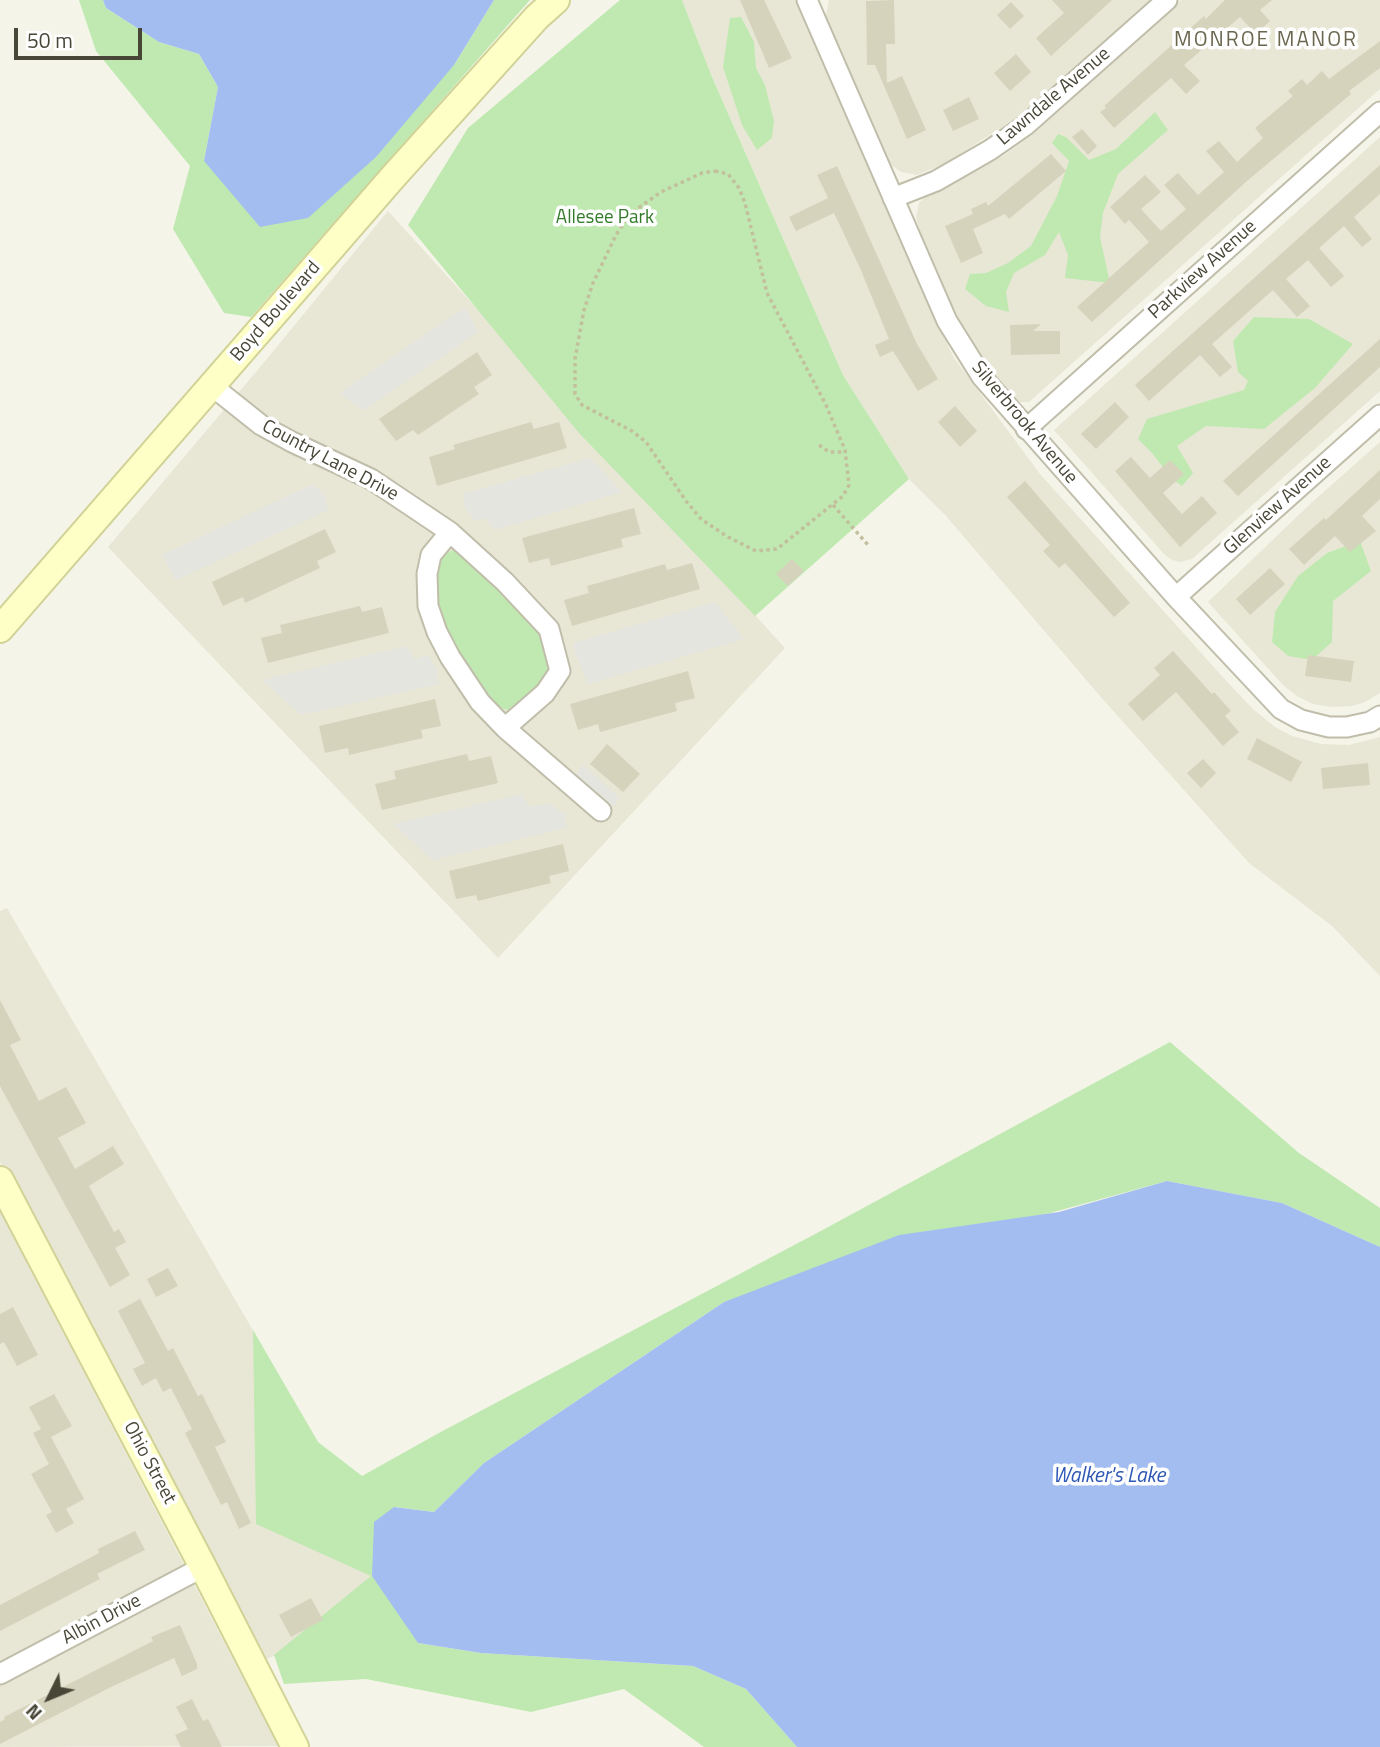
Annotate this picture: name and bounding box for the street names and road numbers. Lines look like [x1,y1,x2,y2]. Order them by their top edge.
street label: Lawndale Avenue [993,43,1115,151]
street label: Parkview Avenue [1144,216,1262,324]
street label: Boyd Boulevard [226,257,326,367]
street label: Silverbrook Avenue [966,357,1082,489]
street label: Country Lane Drive [258,415,402,507]
street label: Glenview Avenue [1220,452,1336,560]
street label: Ohio Street [118,1418,180,1508]
street label: Albin Drive [59,1590,145,1650]

